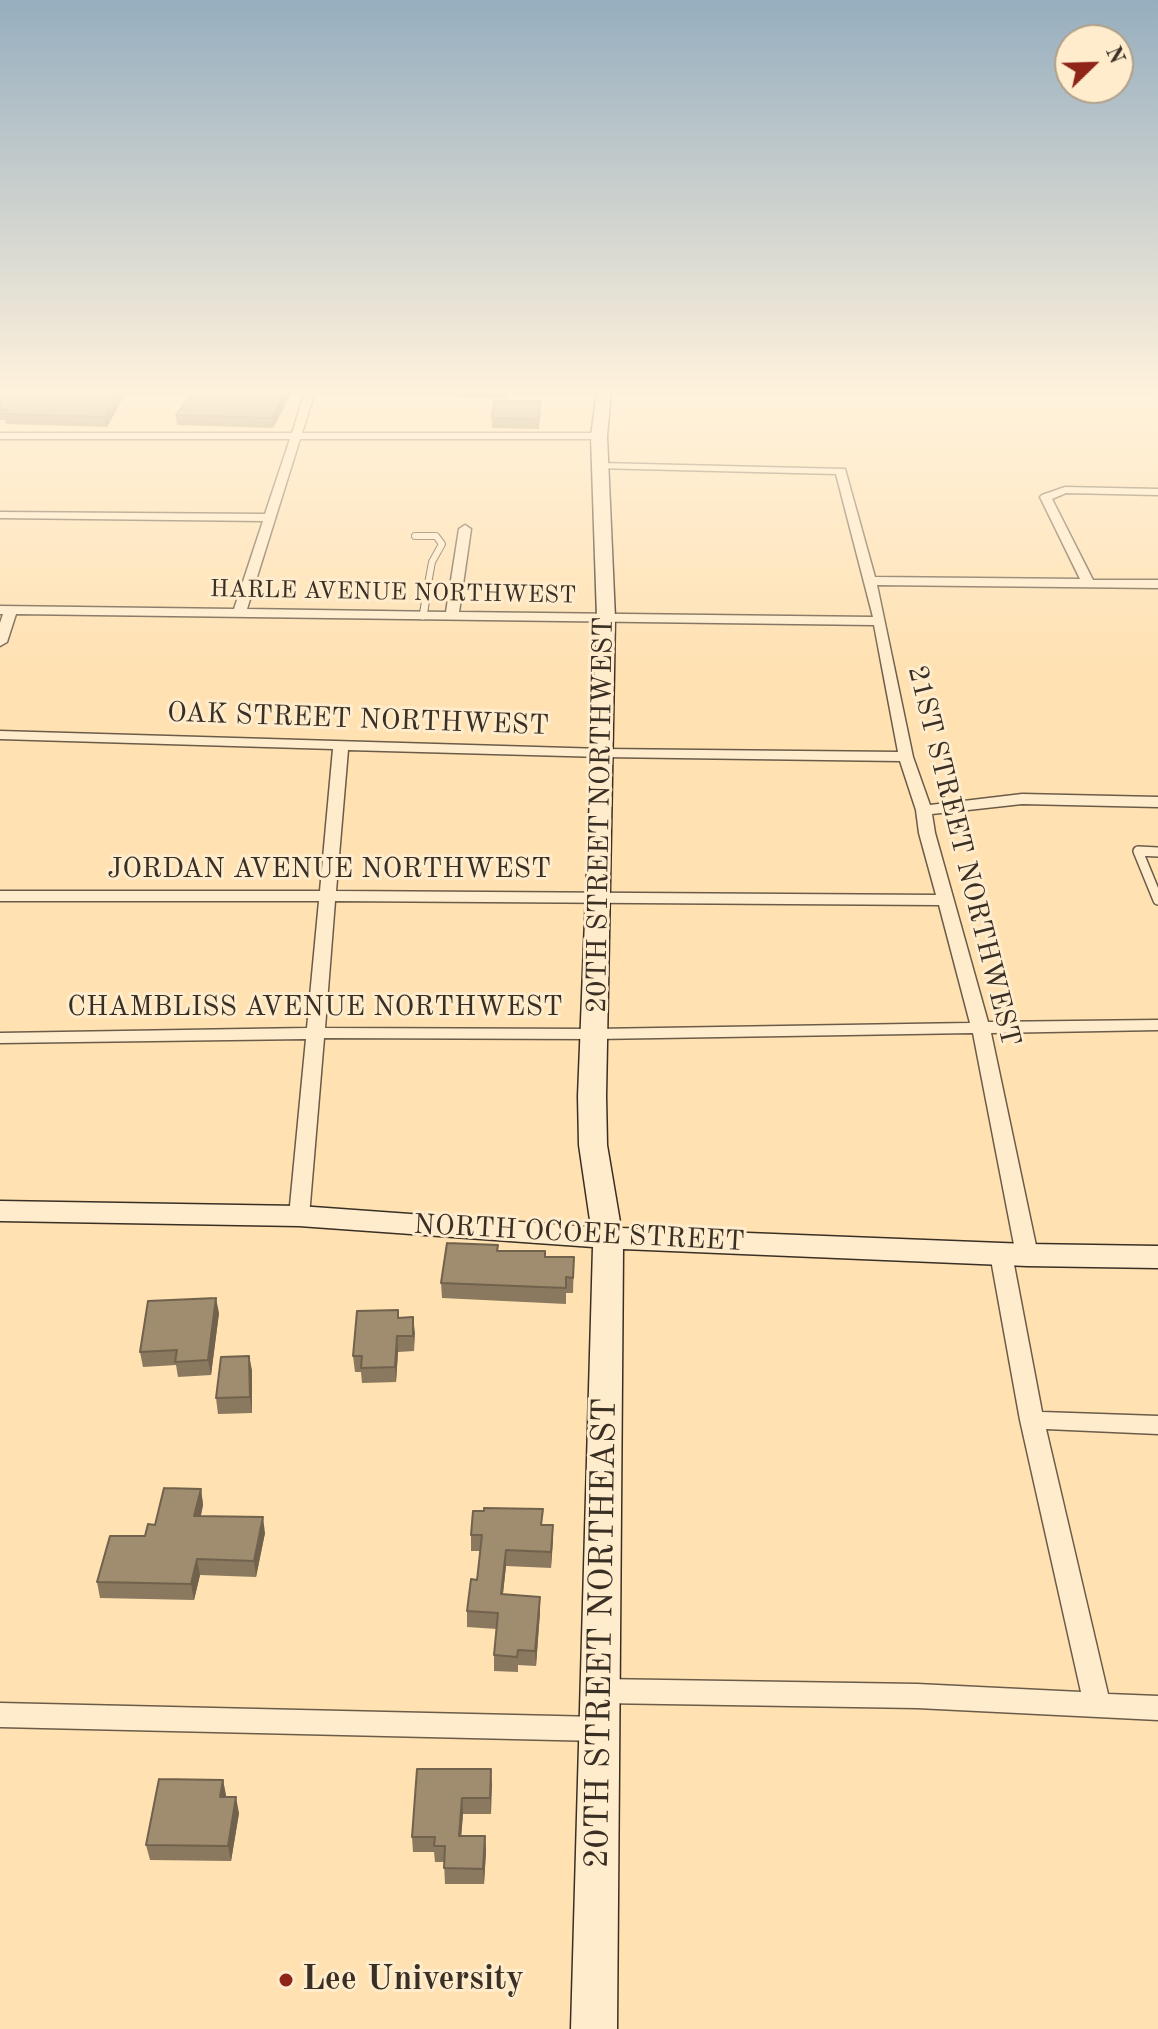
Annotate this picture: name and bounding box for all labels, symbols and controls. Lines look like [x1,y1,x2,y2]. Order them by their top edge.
north arrow [1054,24,1134,104]
text: N [1101,43,1128,67]
street label: HARLE AVENUE NORTHWEST [210,575,576,611]
street label: 20TH STREET NORTHWEST [581,617,621,1013]
street label: 21ST STREET NORTHWEST [899,662,1027,1050]
street label: OAK STREET NORTHWEST [167,697,549,743]
street label: JORDAN AVENUE NORTHWEST [107,853,551,887]
street label: CHAMBLISS AVENUE NORTHWEST [67,991,563,1025]
street label: NORTH OCOEE STREET [413,1209,745,1259]
street label: 20TH STREET NORTHEAST [577,1397,627,1869]
place label: Lee University [302,1960,524,2000]
marker: Lee University [277,1971,295,1989]

